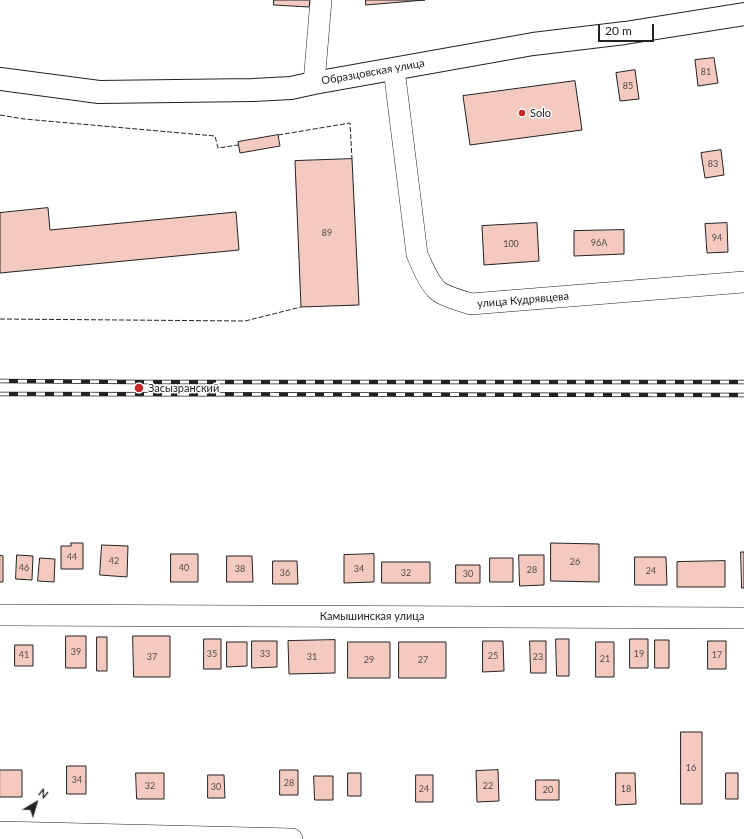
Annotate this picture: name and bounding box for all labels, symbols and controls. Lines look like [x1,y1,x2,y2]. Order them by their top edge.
scale bar [600,16,656,42]
text: 20 m [605,23,632,38]
street label: Образцовская улица [320,56,426,88]
house number: 81 [701,67,711,77]
house number: 85 [623,81,633,91]
place label: Solo [530,106,551,120]
marker: Solo [517,108,527,118]
house number: 83 [708,159,718,169]
house number: 89 [322,228,332,238]
house number: 94 [712,233,722,243]
house number: 96А [591,238,607,248]
house number: 100 [503,239,519,249]
street label: улица Кудрявцева [477,289,569,311]
place label: Засызранский [148,381,219,395]
marker: Засызранский [133,382,145,394]
house number: 44 [67,552,77,562]
house number: 42 [109,556,119,566]
house number: 26 [570,557,580,567]
house number: 46 [19,563,29,573]
house number: 40 [179,563,189,573]
house number: 38 [235,564,245,574]
house number: 34 [354,564,364,574]
house number: 28 [527,565,537,575]
house number: 24 [646,566,656,576]
house number: 36 [280,568,290,578]
house number: 32 [401,568,411,578]
house number: 30 [463,569,473,579]
street label: Камышинская улица [320,609,424,623]
house number: 39 [71,647,81,657]
house number: 35 [207,649,217,659]
house number: 33 [260,649,270,659]
house number: 19 [634,649,644,659]
house number: 41 [19,650,29,660]
house number: 17 [712,650,722,660]
house number: 25 [488,651,498,661]
house number: 37 [147,652,157,662]
house number: 31 [307,652,317,662]
house number: 23 [533,652,543,662]
house number: 21 [600,654,610,664]
house number: 29 [364,655,374,665]
house number: 27 [418,655,428,665]
house number: 16 [686,763,696,773]
house number: 34 [72,775,82,785]
house number: 28 [284,778,294,788]
house number: 32 [145,781,155,791]
house number: 22 [483,781,493,791]
house number: 30 [211,782,221,792]
north arrow [16,783,56,823]
house number: 24 [419,784,429,794]
house number: 18 [621,784,631,794]
text: N [36,785,51,801]
house number: 20 [543,785,553,795]

